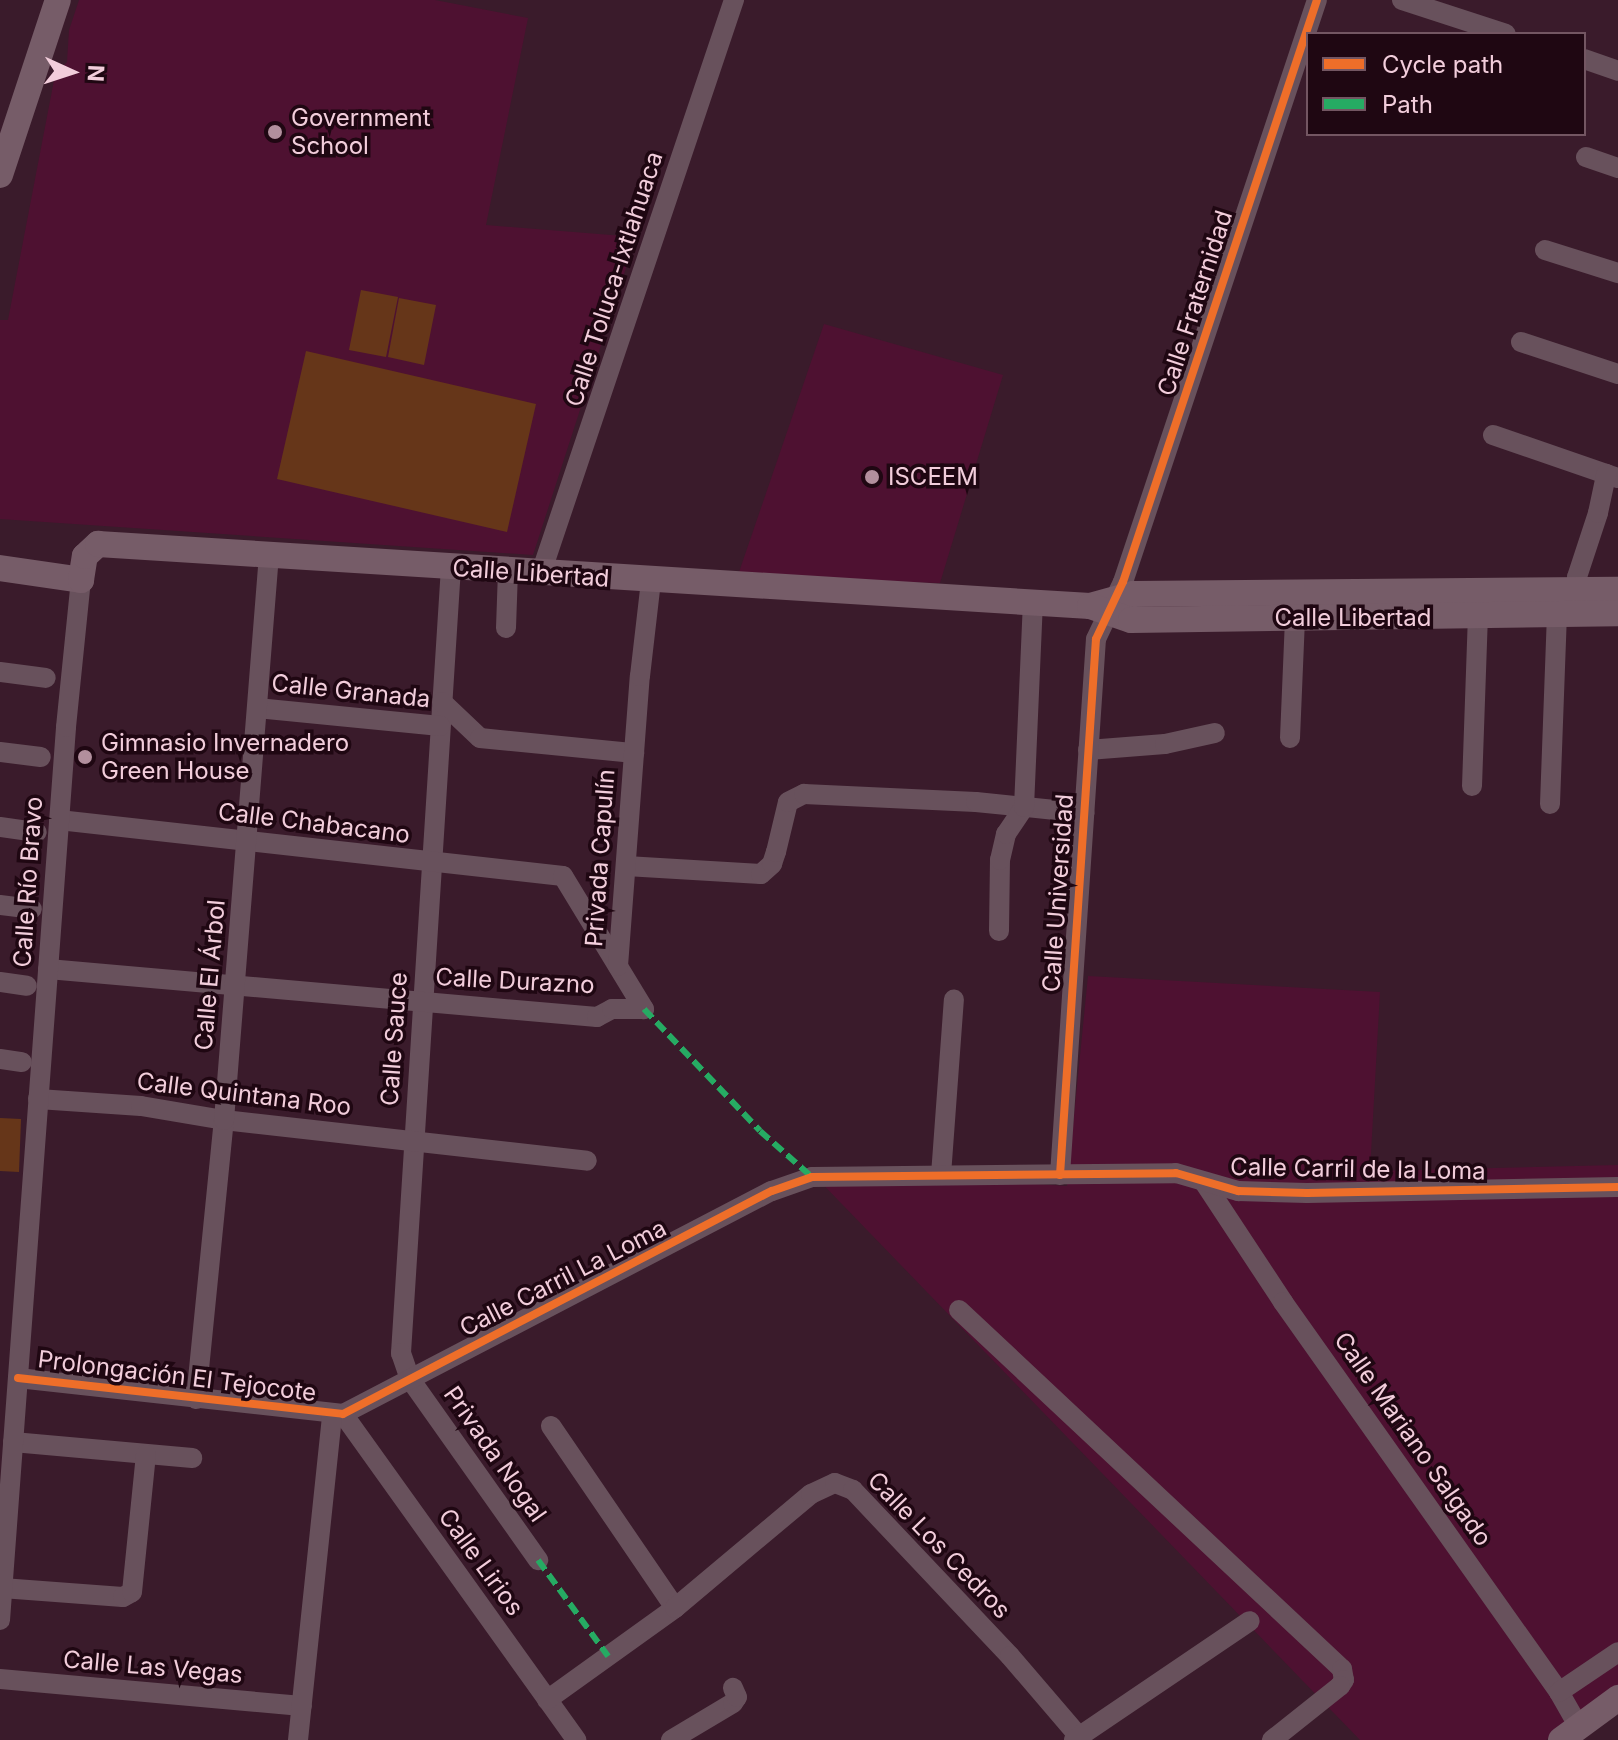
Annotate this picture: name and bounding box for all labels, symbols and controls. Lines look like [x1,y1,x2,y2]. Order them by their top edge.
north arrow [32,32,112,112]
legend [1306,32,1586,136]
text: Cycle path [1382,50,1503,79]
text: N [83,64,109,82]
text: Path [1382,90,1433,119]
place label: Government School [291,104,430,160]
marker: Government School [266,123,284,141]
street label: Calle Toluca-Ixtlahuaca [559,148,669,410]
street label: Calle Fraternidad [1151,207,1239,399]
place label: ISCEEM [888,463,978,491]
marker: ISCEEM [863,468,881,486]
street label: Calle Libertad [452,553,610,593]
street label: Calle Libertad [1275,604,1431,632]
street label: Calle Granada [270,668,432,714]
place label: Gimnasio Invernadero Green House [101,729,349,785]
marker: Gimnasio Invernadero Green House [76,748,94,766]
street label: Privada Capulín [579,768,621,948]
street label: Calle Universidad [1037,793,1079,993]
street label: Calle Río Bravo [8,796,48,968]
street label: Calle Chabacano [216,797,412,849]
street label: Calle El Árbol [189,898,231,1052]
street label: Calle Durazno [435,962,595,1000]
street label: Calle Sauce [375,971,413,1107]
street label: Calle Quintana Roo [135,1067,353,1121]
street label: Calle Carril de la Loma [1230,1152,1486,1186]
street label: Calle Carril La Loma [455,1213,671,1343]
street label: Calle Mariano Salgado [1328,1326,1498,1552]
street label: Prolongación El Tejocote [36,1345,318,1407]
street label: Privada Nogal [438,1381,552,1527]
street label: Calle Los Cedros [862,1466,1016,1624]
street label: Calle Lirios [433,1503,529,1621]
street label: Calle Las Vegas [62,1645,244,1689]

